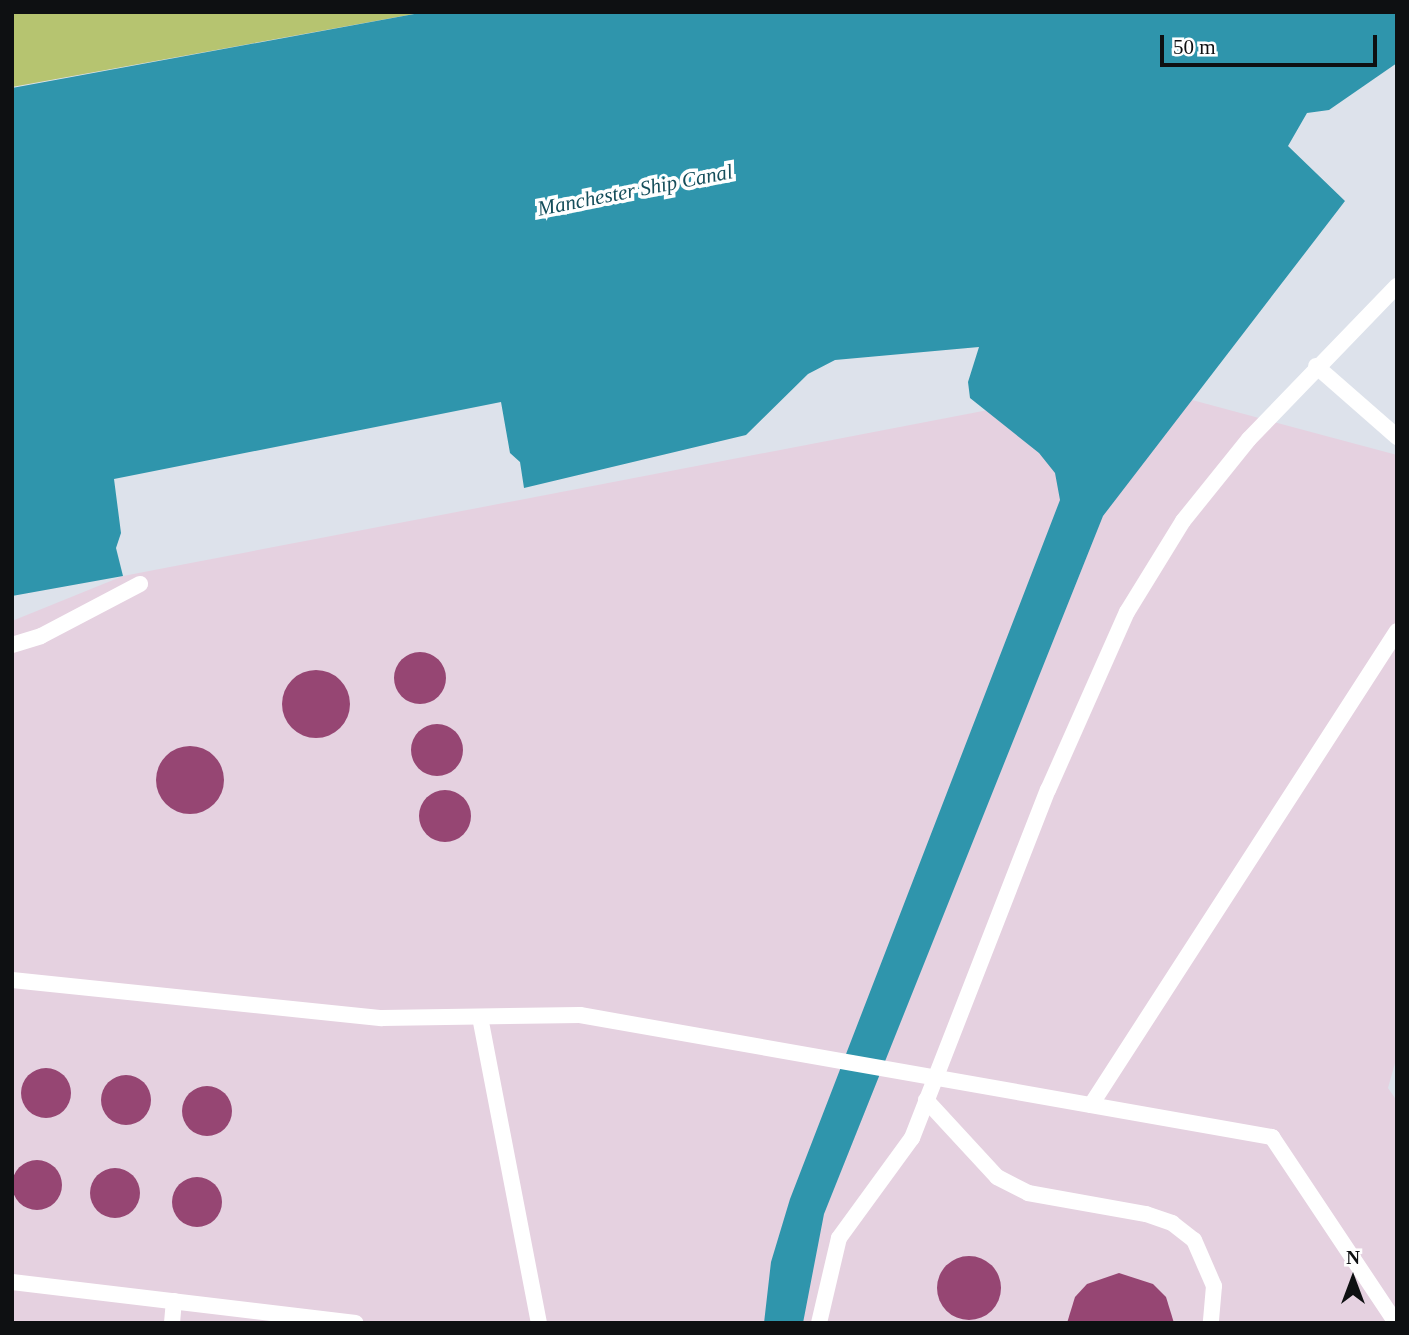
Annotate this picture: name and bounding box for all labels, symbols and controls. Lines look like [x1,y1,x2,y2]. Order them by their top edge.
scale bar [1164,21,1381,65]
text: 50 m [1173,35,1216,59]
water label: Manchester Ship Canal [535,159,735,221]
north arrow [1318,1244,1388,1314]
text: N [1346,1247,1360,1268]

